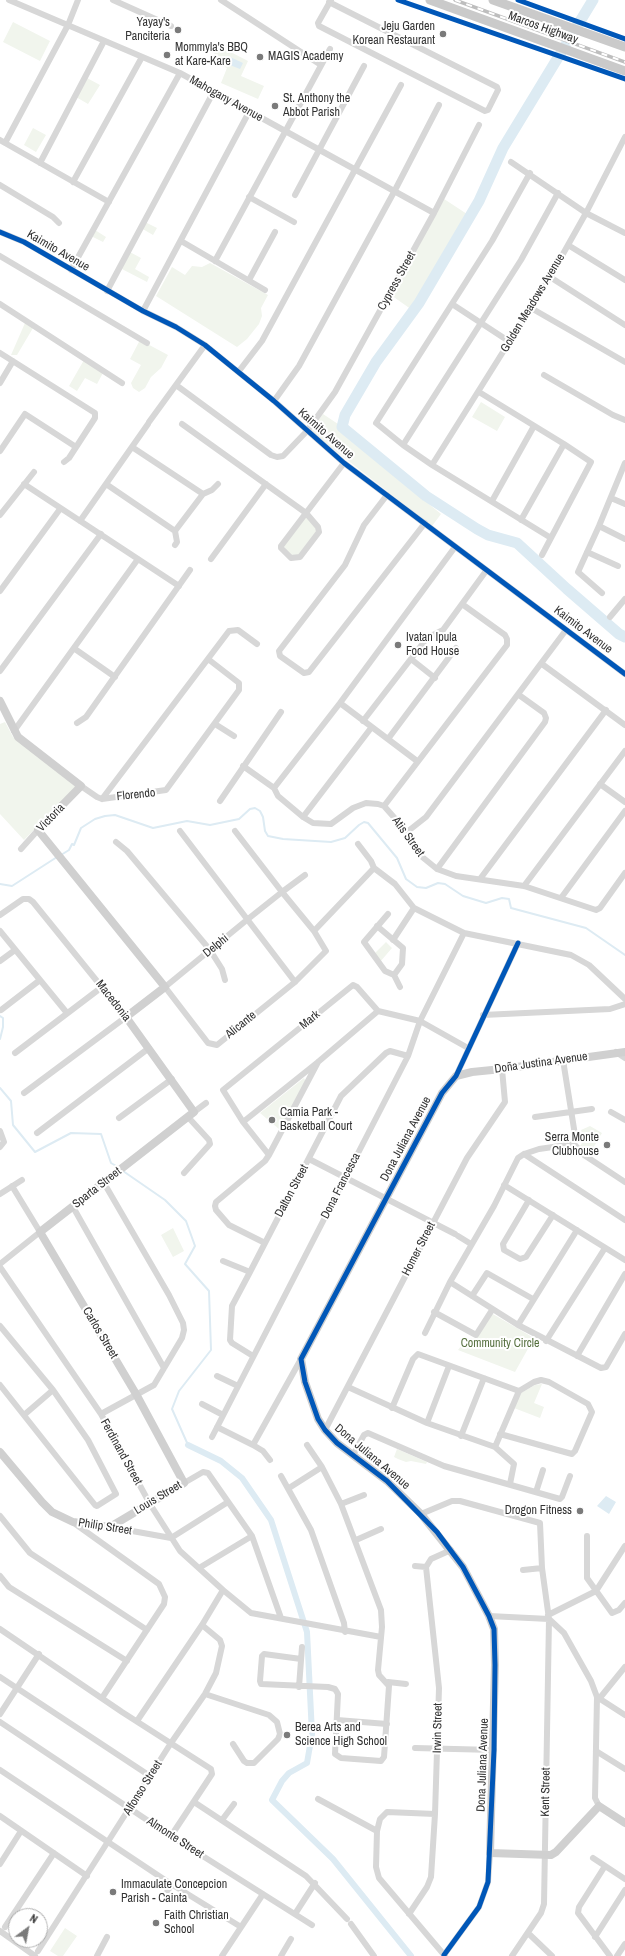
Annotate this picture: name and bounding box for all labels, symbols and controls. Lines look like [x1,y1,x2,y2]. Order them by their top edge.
street label: Marcos Highway [506,9,580,47]
place label: Yayay's Panciteria [125,16,170,44]
place label: Jeju Garden Korean Restaurant [352,20,435,48]
marker: Yayay's Panciteria [173,25,183,35]
marker: Jeju Garden Korean Restaurant [438,29,448,39]
place label: Mommyla's BBQ at Kare-Kare [175,41,248,69]
marker: Mommyla's BBQ at Kare-Kare [162,50,172,60]
place label: MAGIS Academy [268,50,343,64]
marker: MAGIS Academy [255,52,265,62]
street label: Mahogany Avenue [187,73,265,125]
place label: St. Anthony the Abbot Parish [283,92,350,120]
marker: St. Anthony the Abbot Parish [270,101,280,111]
street label: Kaimito Avenue [24,227,92,275]
street label: Cypress Street [375,249,419,313]
street label: Golden Meadows Avenue [498,251,568,355]
street label: Kaimito Avenue [295,406,357,462]
street label: Kaimito Avenue [551,603,615,657]
place label: Ivatan Ipula Food House [406,631,459,659]
marker: Ivatan Ipula Food House [393,640,403,650]
street label: Florendo [116,786,156,804]
street label: Victoria [34,801,68,835]
street label: Atis Street [389,814,427,860]
street label: Delphi [200,931,232,961]
street label: Macedonia [92,977,134,1025]
street label: Alicante [223,1008,259,1042]
street label: Mark [297,1008,323,1032]
street label: Doña Justina Avenue [493,1049,589,1077]
street label: Dona Juliana Avenue [378,1094,434,1184]
place label: Camia Park - Basketball Court [280,1106,352,1134]
marker: Camia Park - Basketball Court [267,1115,277,1125]
place label: Serra Monte Clubhouse [545,1131,599,1159]
marker: Serra Monte Clubhouse [602,1140,612,1150]
street label: Dona Francesca [318,1151,364,1221]
street label: Dalton Street [272,1162,312,1220]
street label: Sparta Street [70,1164,124,1212]
street label: Homer Street [399,1220,439,1278]
street label: Carlos Street [79,1305,121,1361]
park label: Community Circle [461,1337,539,1351]
street label: Ferdinand Street [97,1416,145,1488]
street label: Dona Juliana Avenue [331,1421,413,1493]
street label: Louis Street [132,1478,184,1518]
place label: Drogon Fitness [505,1504,572,1518]
marker: Drogon Fitness [575,1506,585,1516]
street label: Philip Street [77,1516,133,1538]
street label: Irwin Street [430,1703,446,1753]
street label: Dona Juliana Avenue [474,1718,492,1812]
place label: Berea Arts and Science High School [295,1721,387,1749]
marker: Berea Arts and Science High School [282,1730,292,1740]
street label: Alfonso Street [121,1758,165,1818]
street label: Kent Street [538,1767,554,1817]
street label: Almonte Street [144,1814,206,1862]
place label: Immaculate Concepcion Parish - Cainta [121,1878,227,1906]
marker: Immaculate Concepcion Parish - Cainta [108,1887,118,1897]
north arrow [8,1908,48,1948]
place label: Faith Christian School [164,1909,229,1937]
text: N [27,1911,40,1926]
marker: Faith Christian School [151,1918,161,1928]

